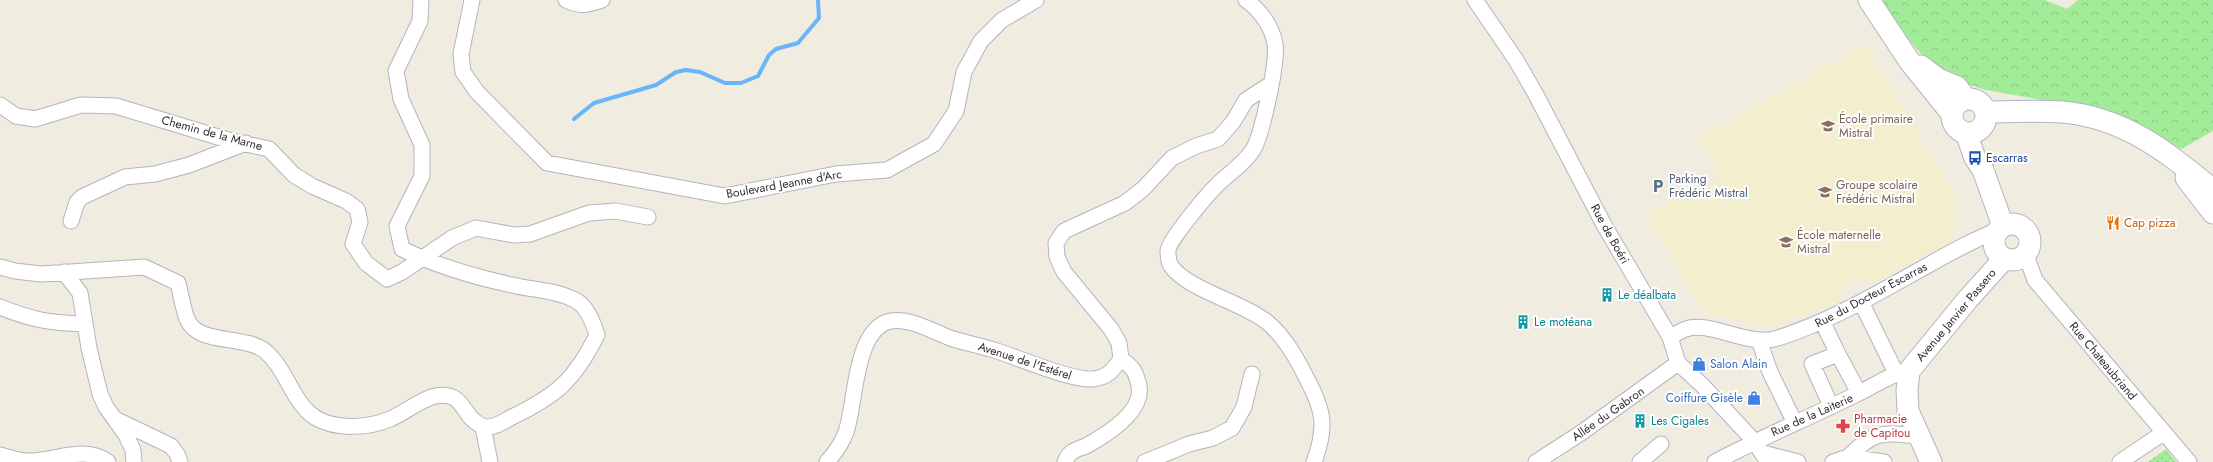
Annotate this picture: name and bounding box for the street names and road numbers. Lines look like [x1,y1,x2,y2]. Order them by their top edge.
street label: Chemin de la Marne [159,111,265,155]
street label: Boulevard Jeanne d'Arc [725,165,844,203]
street label: Rue de Boéri [1586,201,1634,267]
street label: Rue du Docteur Escarras [1812,258,1930,332]
street label: Avenue Janvier Passero [1912,264,2001,365]
street label: Rue Chateaubriand [2065,318,2141,404]
street label: Avenue de l'Estérel [976,337,1074,385]
street label: Allée du Gabron [1568,382,1648,446]
street label: Rue de la Laiterie [1768,389,1856,441]

